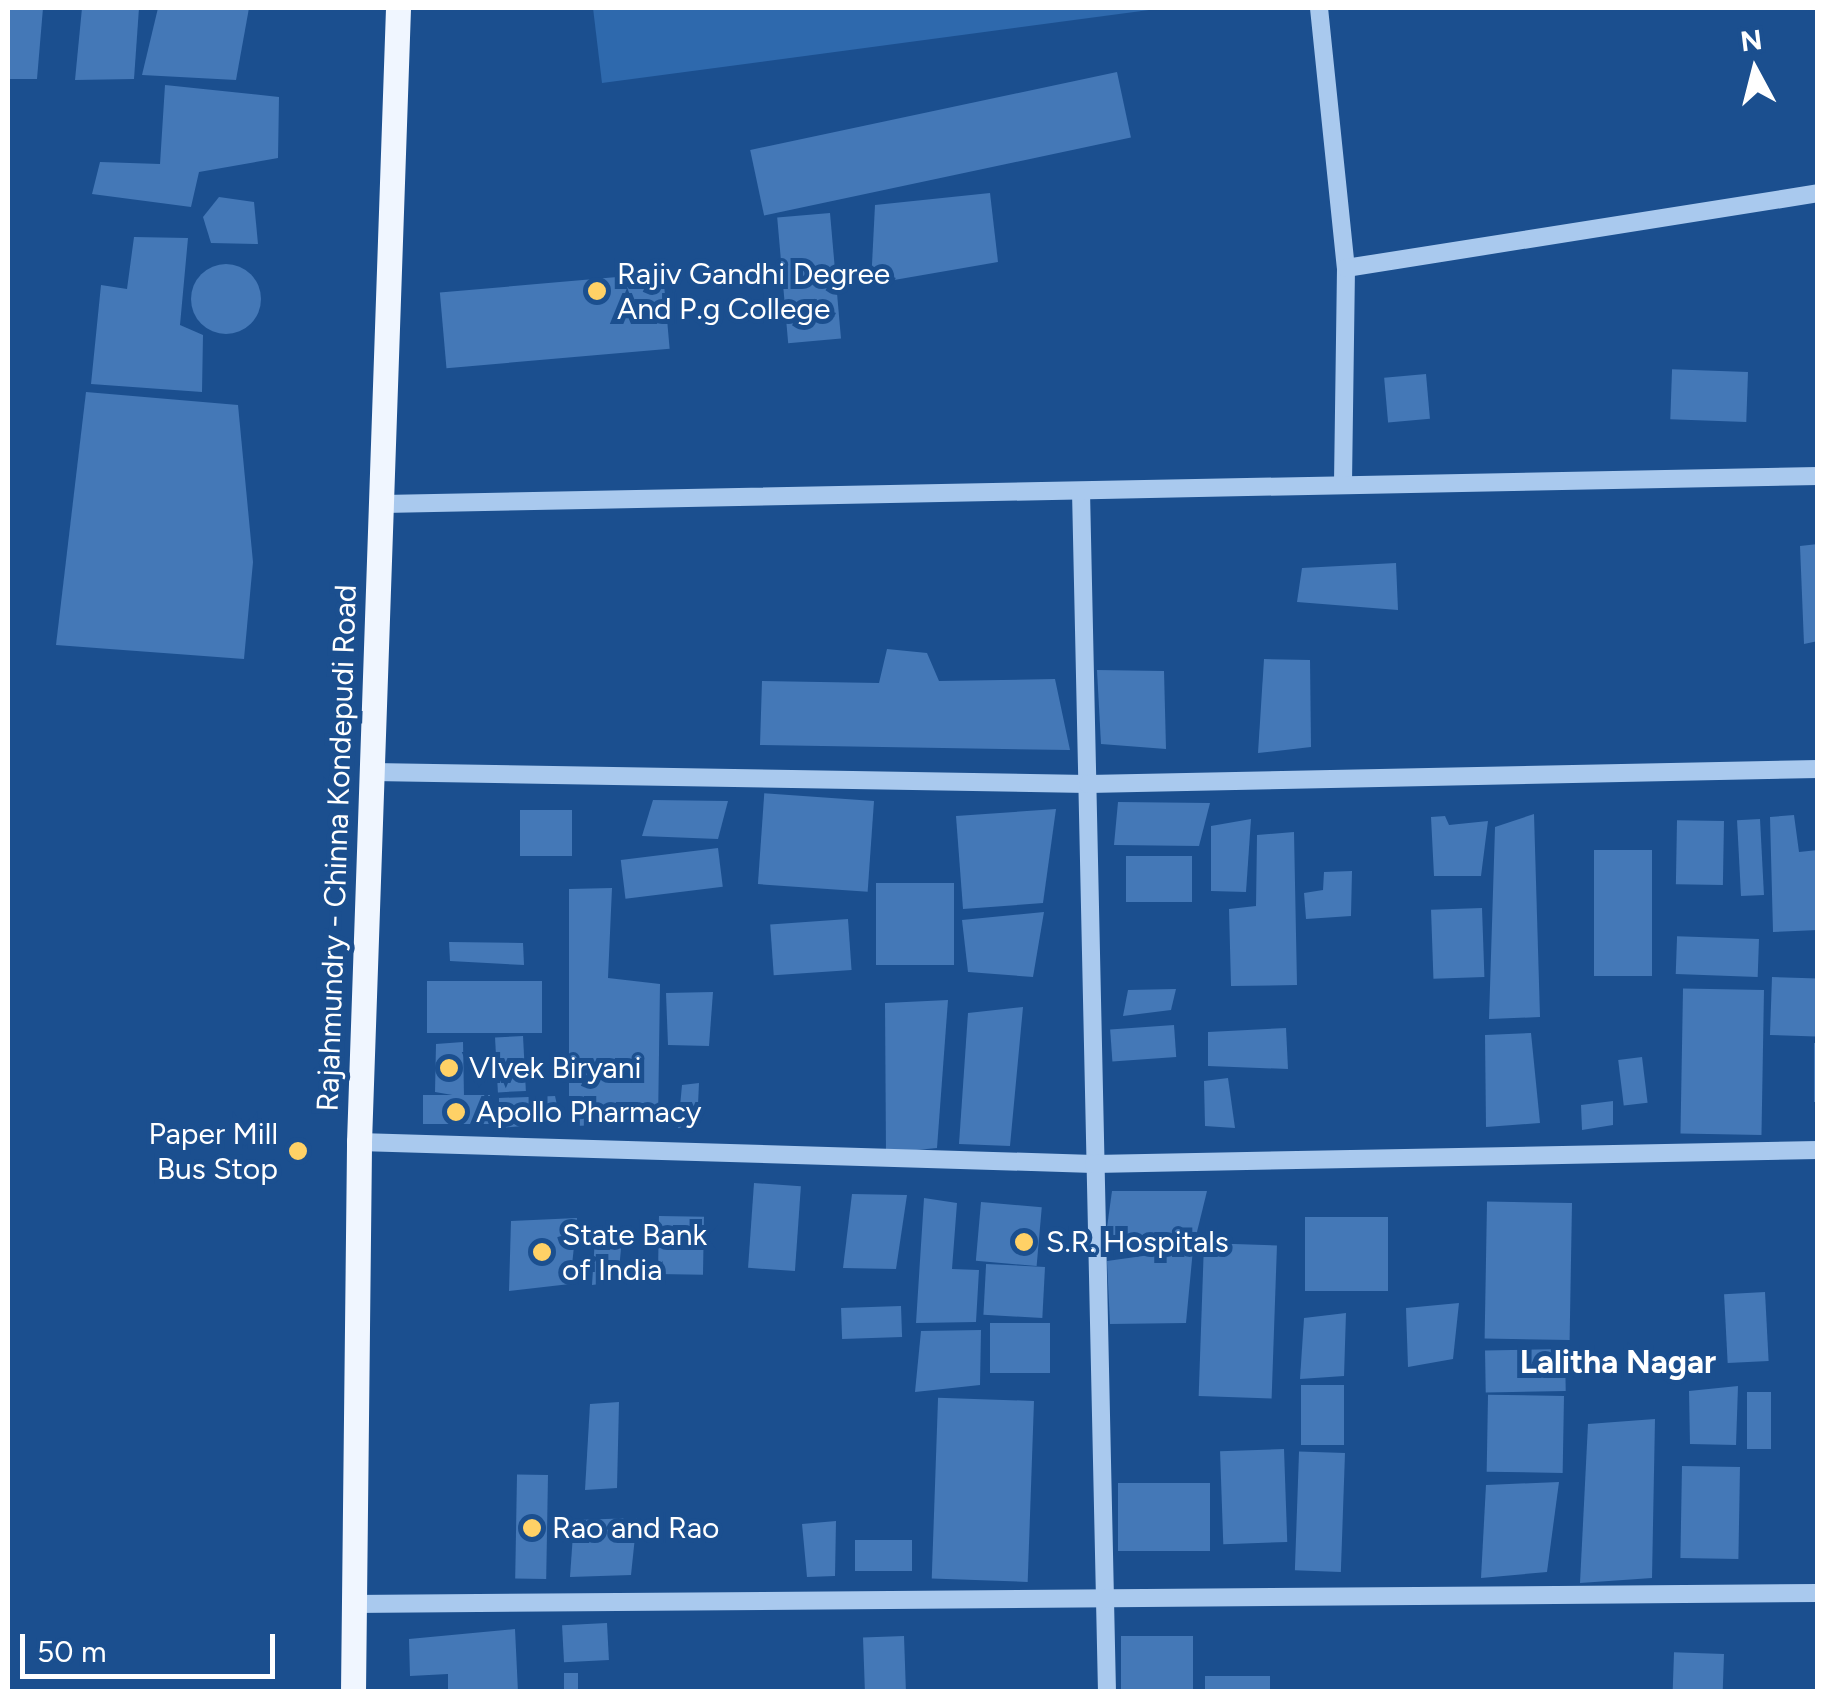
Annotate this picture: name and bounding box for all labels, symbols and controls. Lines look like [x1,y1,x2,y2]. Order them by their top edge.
north arrow [1705,20,1805,120]
text: N [1739,22,1764,58]
place label: Rajiv Gandhi Degree And P.g College [617,256,890,326]
marker: Rajiv Gandhi Degree And P.g College [586,280,608,302]
street label: Rajahmundry - Chinna Kondepudi Road [310,584,364,1112]
place label: VIvek Biryani [469,1050,641,1086]
marker: VIvek Biryani [438,1057,460,1079]
place label: Apollo Pharmacy [476,1094,701,1130]
marker: Apollo Pharmacy [445,1101,467,1123]
place label: Paper Mill Bus Stop [148,1116,278,1186]
marker: Paper Mill Bus Stop [287,1140,309,1162]
place label: State Bank of India [562,1217,707,1288]
place label: S.R. Hospitals [1046,1224,1229,1260]
marker: S.R. Hospitals [1011,1229,1037,1255]
marker: State Bank of India [531,1241,553,1263]
district label: Lalitha Nagar [1520,1343,1716,1381]
place label: Rao and Rao [552,1510,719,1546]
marker: Rao and Rao [521,1517,543,1539]
scale bar [25,1614,280,1676]
text: 50 m [37,1633,106,1670]

